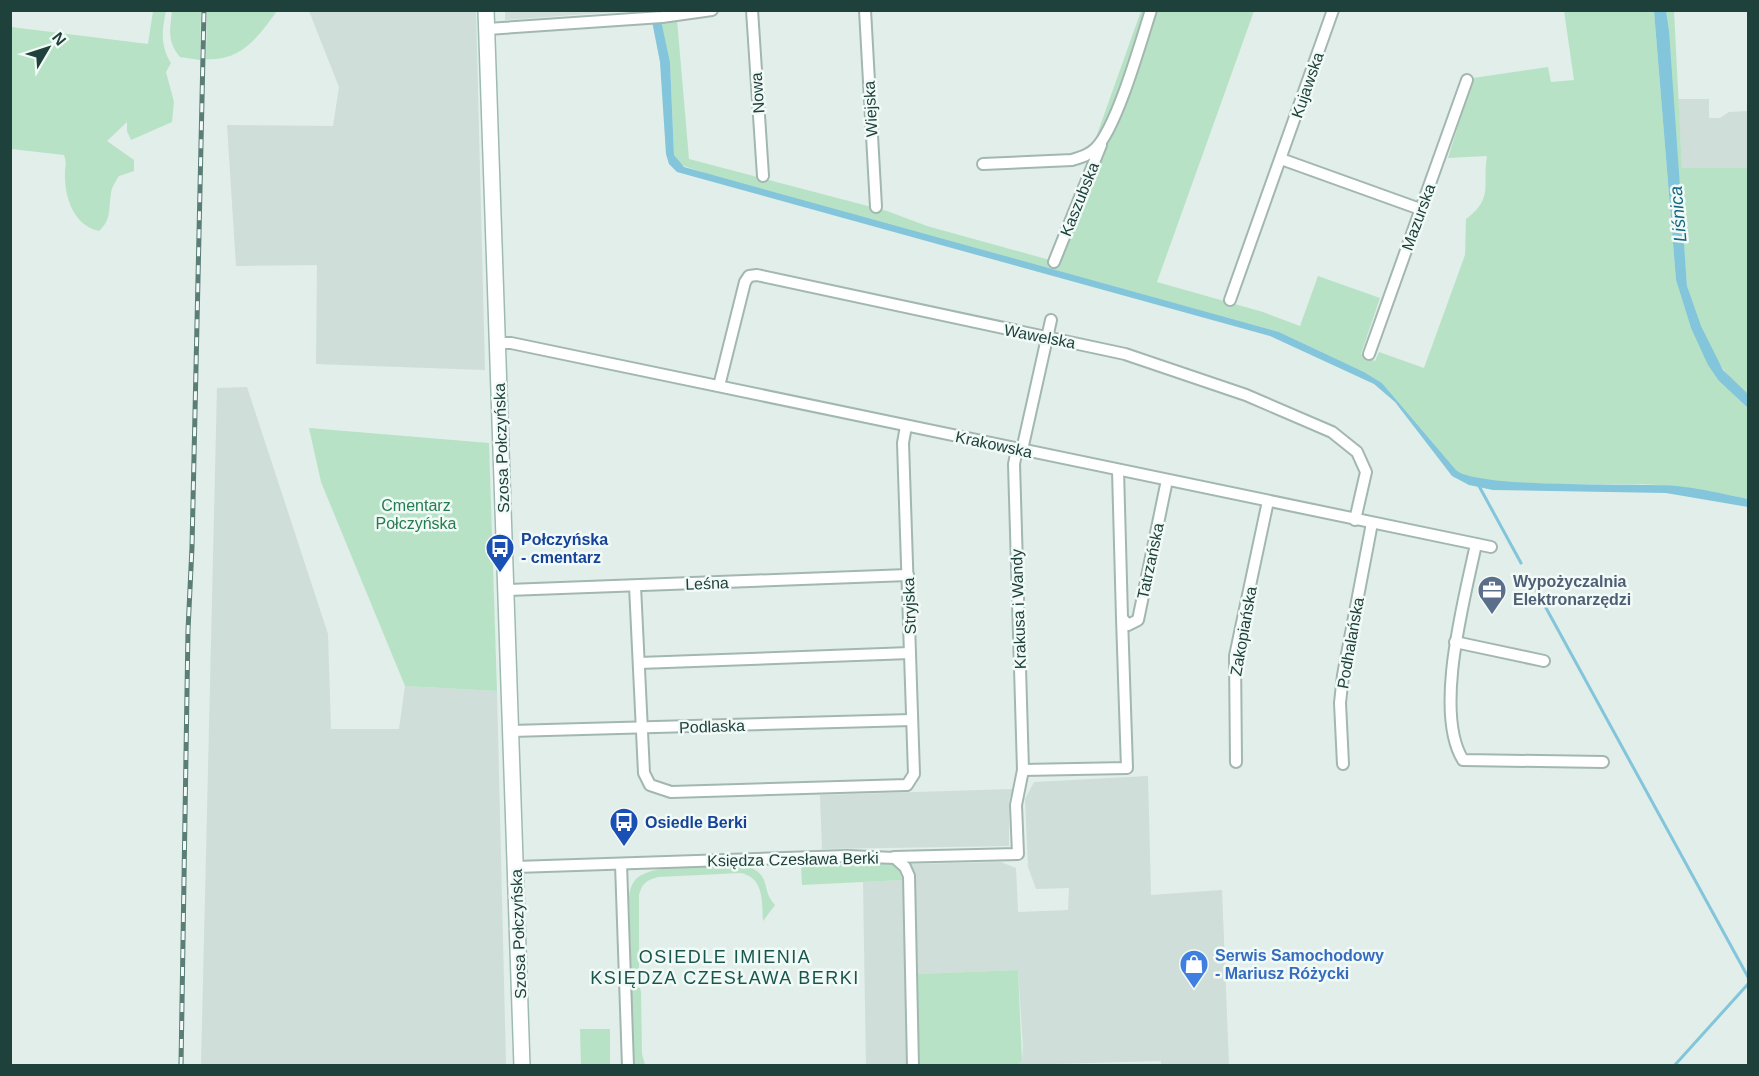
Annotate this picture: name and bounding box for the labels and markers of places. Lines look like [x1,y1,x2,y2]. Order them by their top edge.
place label: Połczyńska - cmentarz [521,531,608,566]
bus stop icon: Połczyńska - cmentarz [484,532,516,574]
place label: Wypożyczalnia Elektronarzędzi [1513,573,1631,608]
office icon: Wypożyczalnia Elektronarzędzi [1476,574,1508,616]
bus stop icon: Osiedle Berki [608,806,640,848]
place label: Osiedle Berki [645,814,747,831]
place label: Serwis Samochodowy - Mariusz Różycki [1215,947,1384,982]
shop icon: Serwis Samochodowy - Mariusz Różycki [1178,948,1210,990]

